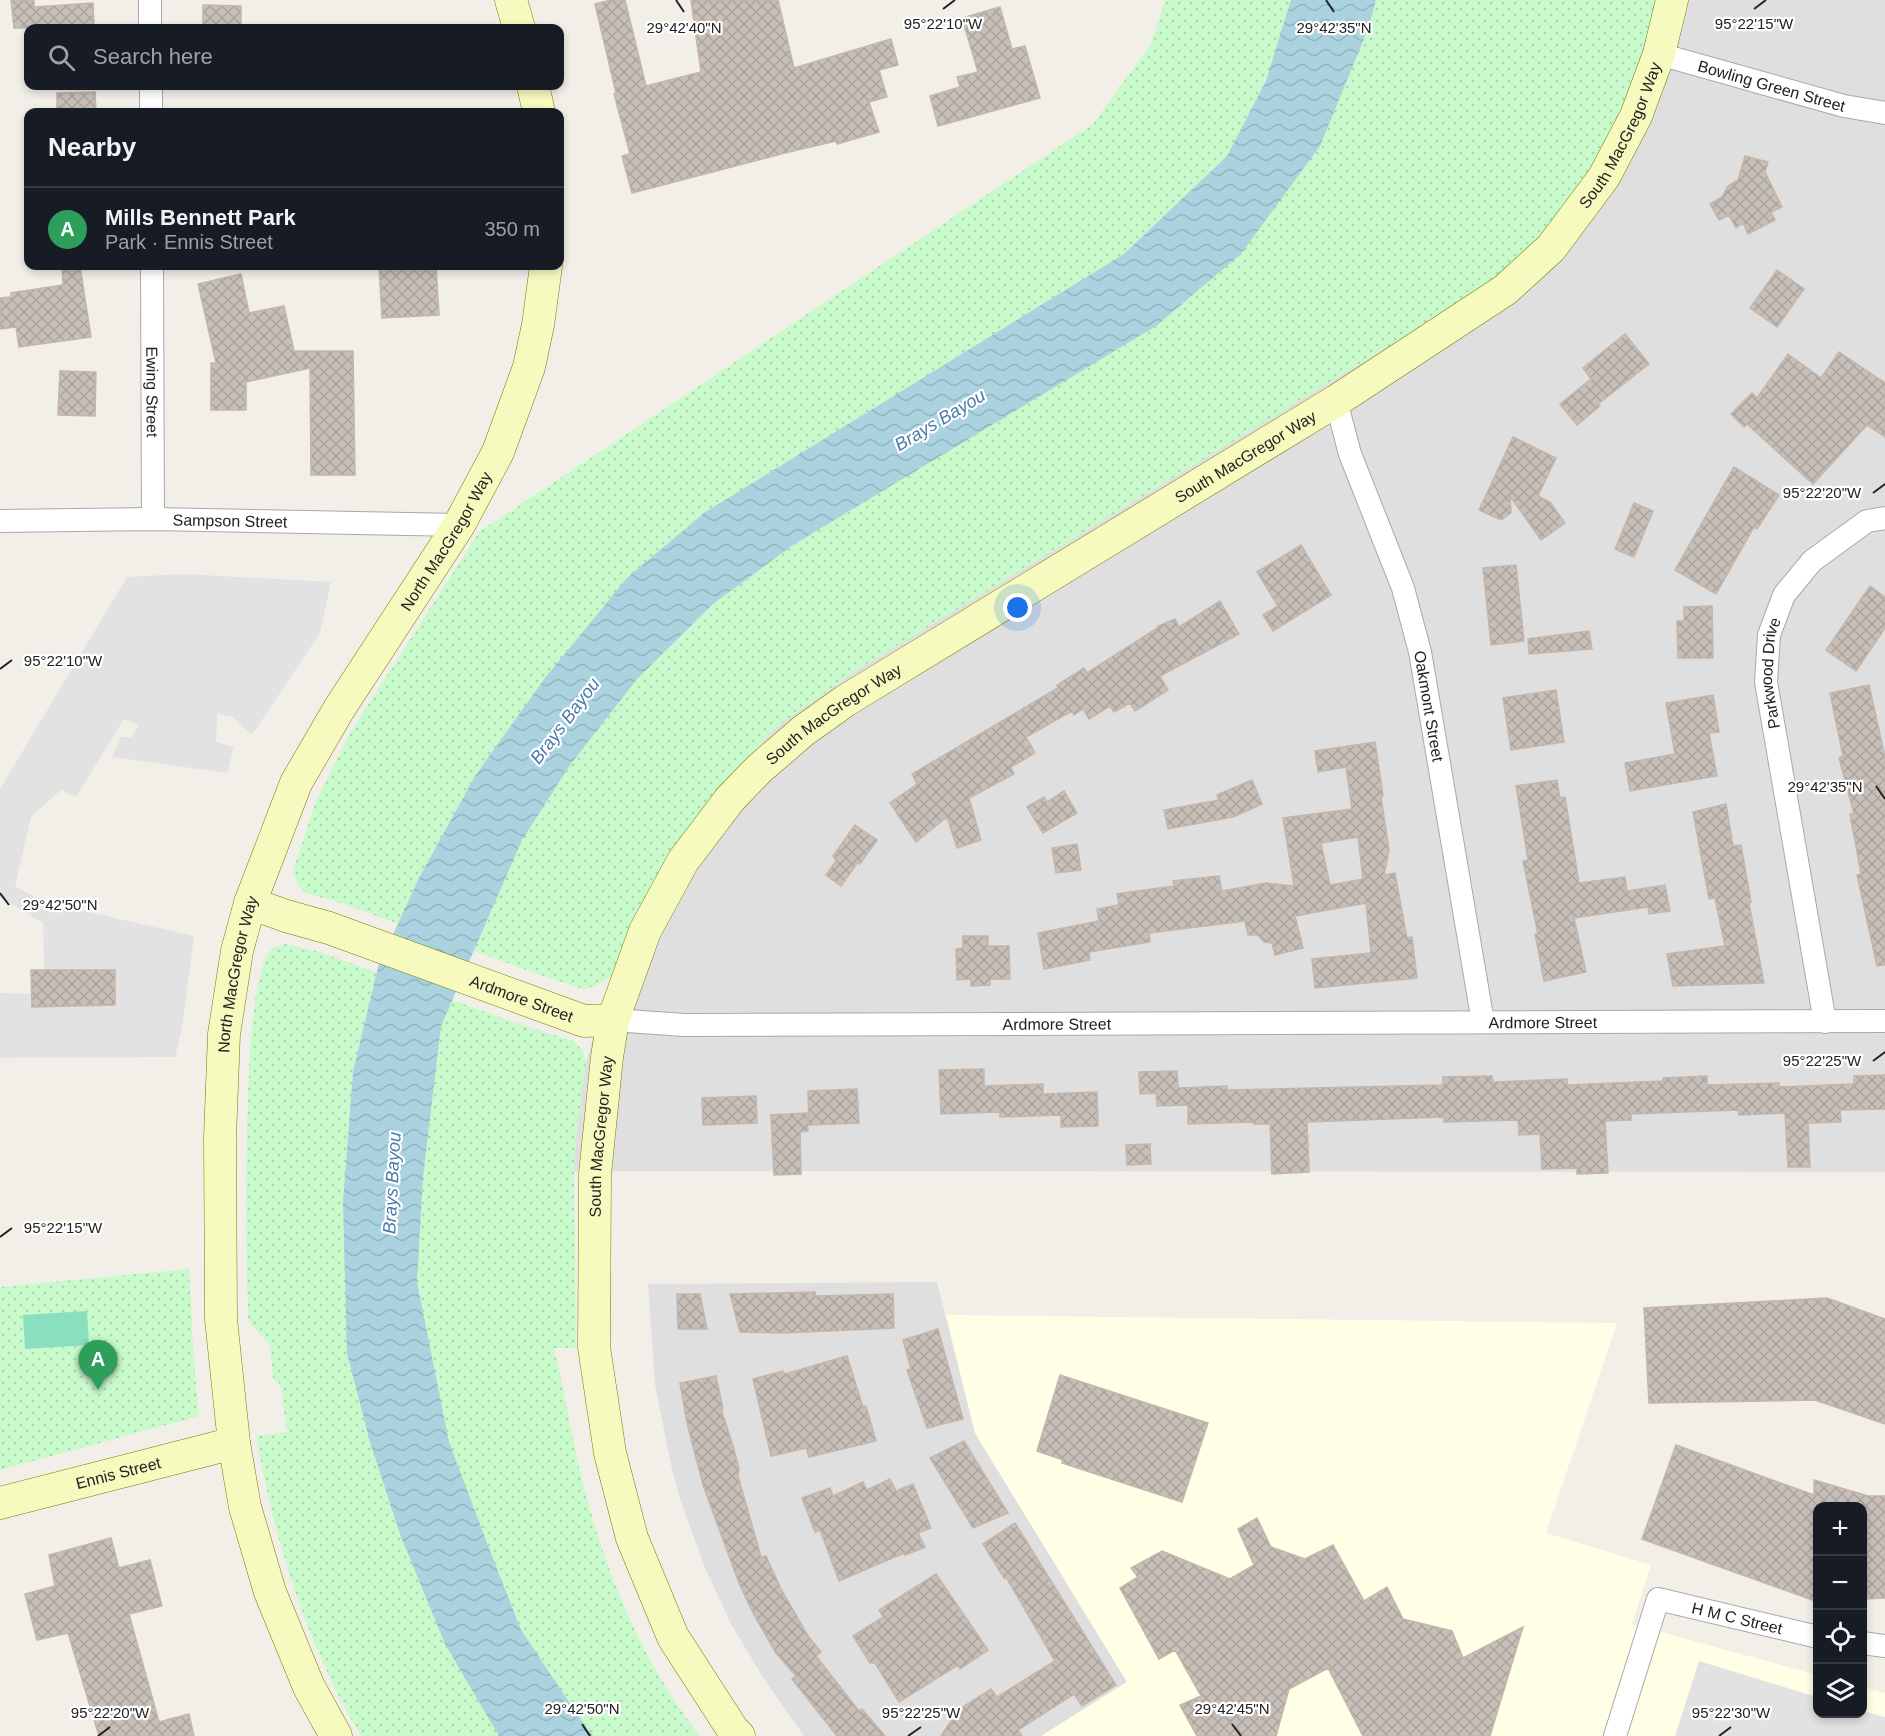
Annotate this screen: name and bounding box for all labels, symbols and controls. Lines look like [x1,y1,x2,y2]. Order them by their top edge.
text: 95°22'10"W [904,15,983,32]
text: 95°22'15"W [1715,15,1794,32]
text: 29°42'40"N [646,19,722,36]
text: 29°42'35"N [1296,19,1372,36]
search box [24,24,564,90]
icon: search [45,41,78,74]
text: Search here [93,44,213,69]
street label: Bowling Green Street [1696,57,1848,115]
street label: South MacGregor Way [1576,60,1664,212]
text: Nearby [48,132,136,162]
text: Mills Bennett Park [105,205,296,230]
text: A [60,218,75,240]
text: 350 m [484,218,540,240]
text: Park · Ennis Street [105,231,273,253]
street label: Ewing Street [143,347,161,438]
water label: Brays Bayou [891,385,989,455]
street label: South MacGregor Way [1172,407,1319,506]
street label: North MacGregor Way [398,469,495,614]
text: 95°22'20"W [1783,484,1862,501]
street label: Sampson Street [172,511,288,531]
your location [1003,593,1032,622]
street label: Parkwood Drive [1758,615,1784,730]
street label: Oakmont Street [1411,649,1447,763]
text: 95°22'10"W [24,652,103,669]
street label: South MacGregor Way [763,661,904,768]
water label: Brays Bayou [526,674,604,768]
text: 29°42'35"N [1787,778,1863,795]
street label: North MacGregor Way [215,894,261,1053]
text: 29°42'50"N [22,896,98,913]
street label: Ardmore Street [468,972,576,1026]
street label: Ardmore Street [1489,1014,1598,1031]
street label: Ardmore Street [1003,1016,1112,1033]
text: 95°22'25"W [1783,1052,1862,1069]
street label: South MacGregor Way [587,1055,616,1217]
water label: Brays Bayou [379,1132,405,1234]
text: 95°22'15"W [24,1219,103,1236]
pin: A [78,1340,118,1390]
street label: Ennis Street [74,1454,163,1492]
map controls [1813,1502,1867,1718]
button: + [1813,1502,1867,1556]
button: − [1813,1556,1867,1610]
street label: H M C Street [1690,1599,1785,1637]
button: locate [1813,1610,1867,1664]
button: layers [1813,1664,1867,1718]
text: 29°42'50"N [544,1700,620,1717]
text: 29°42'45"N [1194,1700,1270,1717]
text: 95°22'20"W [71,1704,150,1721]
text: 95°22'25"W [882,1704,961,1721]
text: 95°22'30"W [1692,1704,1771,1721]

